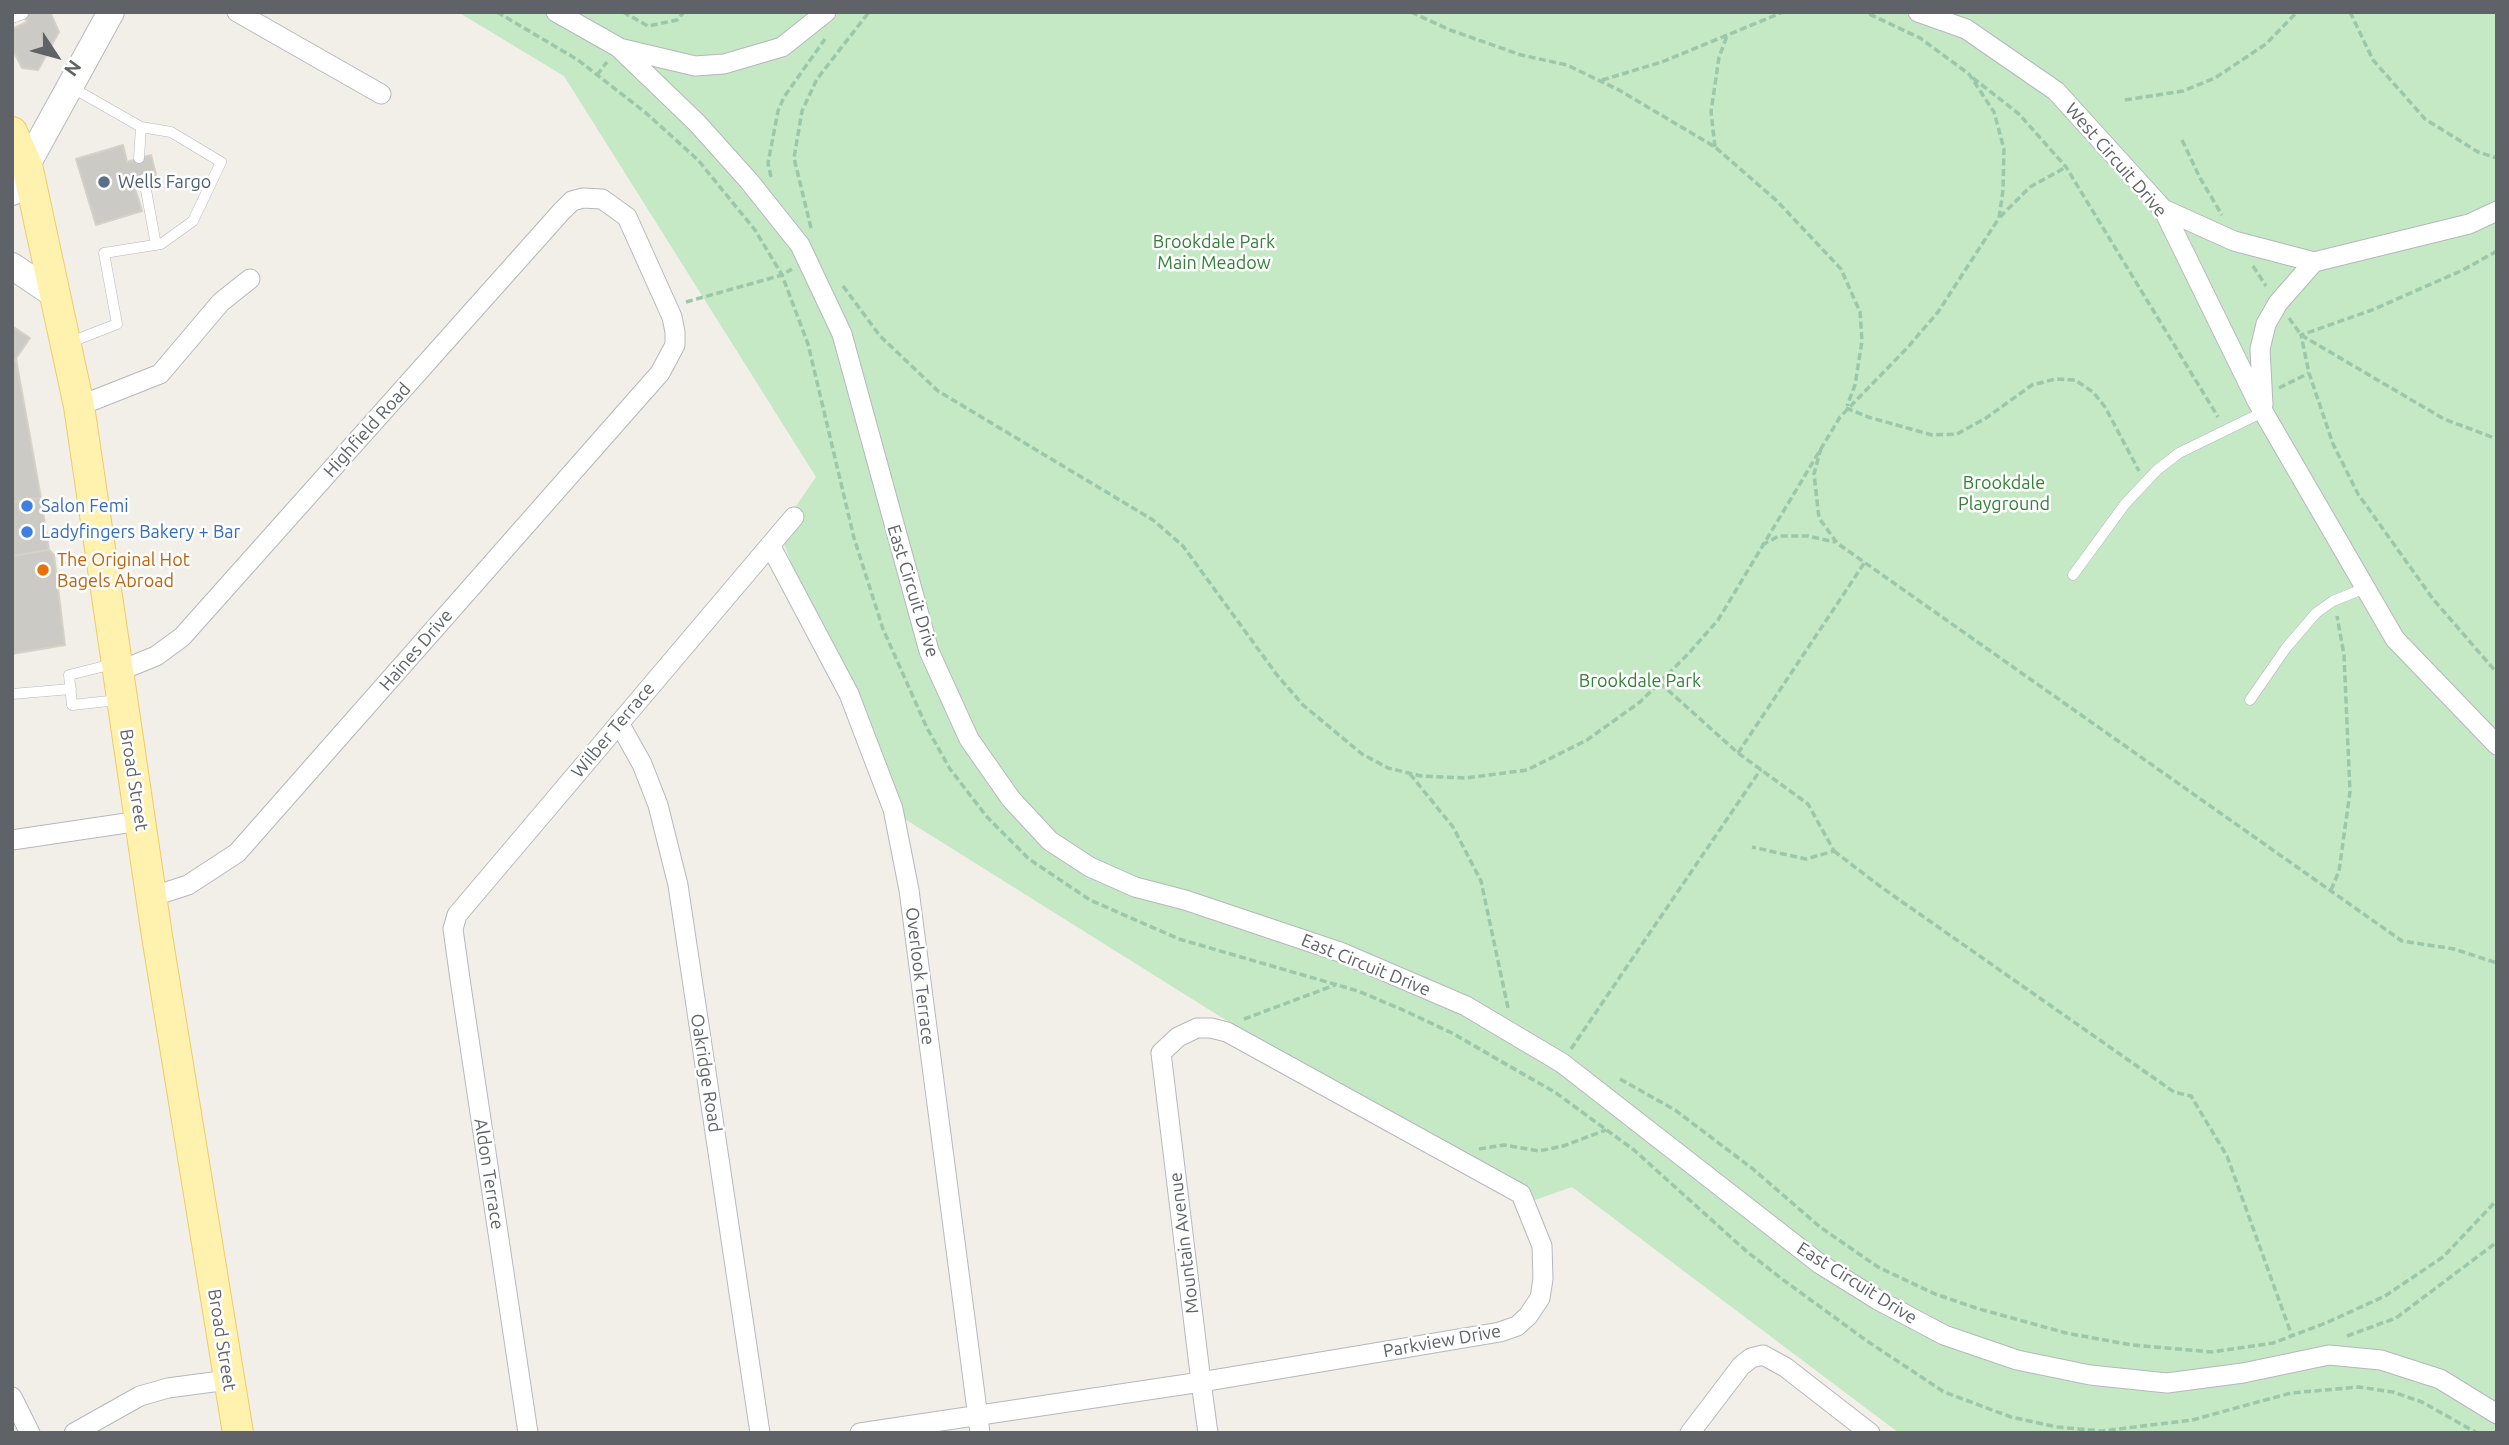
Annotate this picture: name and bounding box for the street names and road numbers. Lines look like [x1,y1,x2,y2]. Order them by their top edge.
street label: West Circuit Drive [2061,98,2171,222]
street label: Highfield Road [319,378,415,482]
street label: East Circuit Drive [883,522,943,660]
street label: Haines Drive [375,605,457,695]
street label: Wilber Terrace [567,678,659,782]
street label: Broad Street [115,727,153,833]
street label: Overlook Terrace [901,906,939,1046]
street label: East Circuit Drive [1298,929,1434,1001]
street label: Oakridge Road [686,1012,726,1134]
street label: Aldon Terrace [470,1117,508,1231]
street label: Mountain Avenue [1165,1171,1203,1315]
street label: East Circuit Drive [1793,1237,1921,1329]
street label: Broad Street [203,1287,241,1393]
street label: Parkview Drive [1381,1320,1503,1362]

